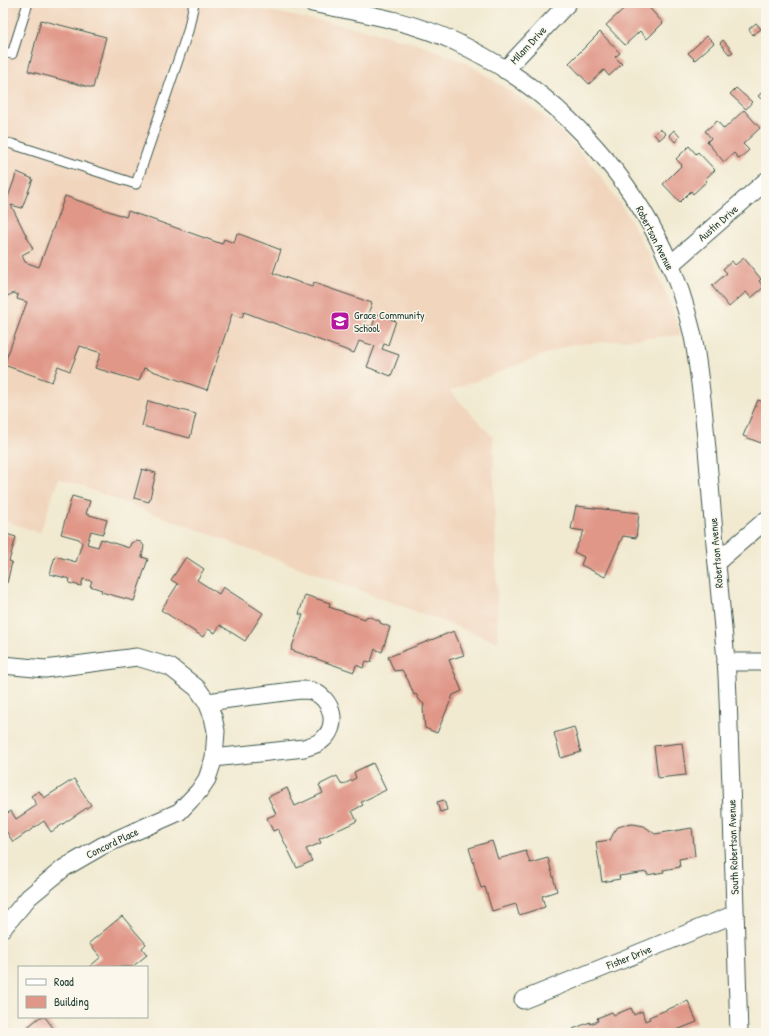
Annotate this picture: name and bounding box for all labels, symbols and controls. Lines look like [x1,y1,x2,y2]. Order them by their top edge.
street label: Milam Drive [507,23,550,67]
street label: Austin Drive [695,201,741,244]
street label: Robertson Avenue [633,203,678,273]
place label: Grace Community School [354,308,425,335]
school or university icon: Grace Community School [329,310,351,332]
street label: Robertson Avenue [706,517,726,589]
street label: South Robertson Avenue [724,799,742,895]
street label: Concord Place [84,824,141,862]
street label: Fisher Drive [604,941,654,973]
legend [18,966,148,1018]
text: Road [54,973,74,990]
text: Building [54,993,89,1010]

